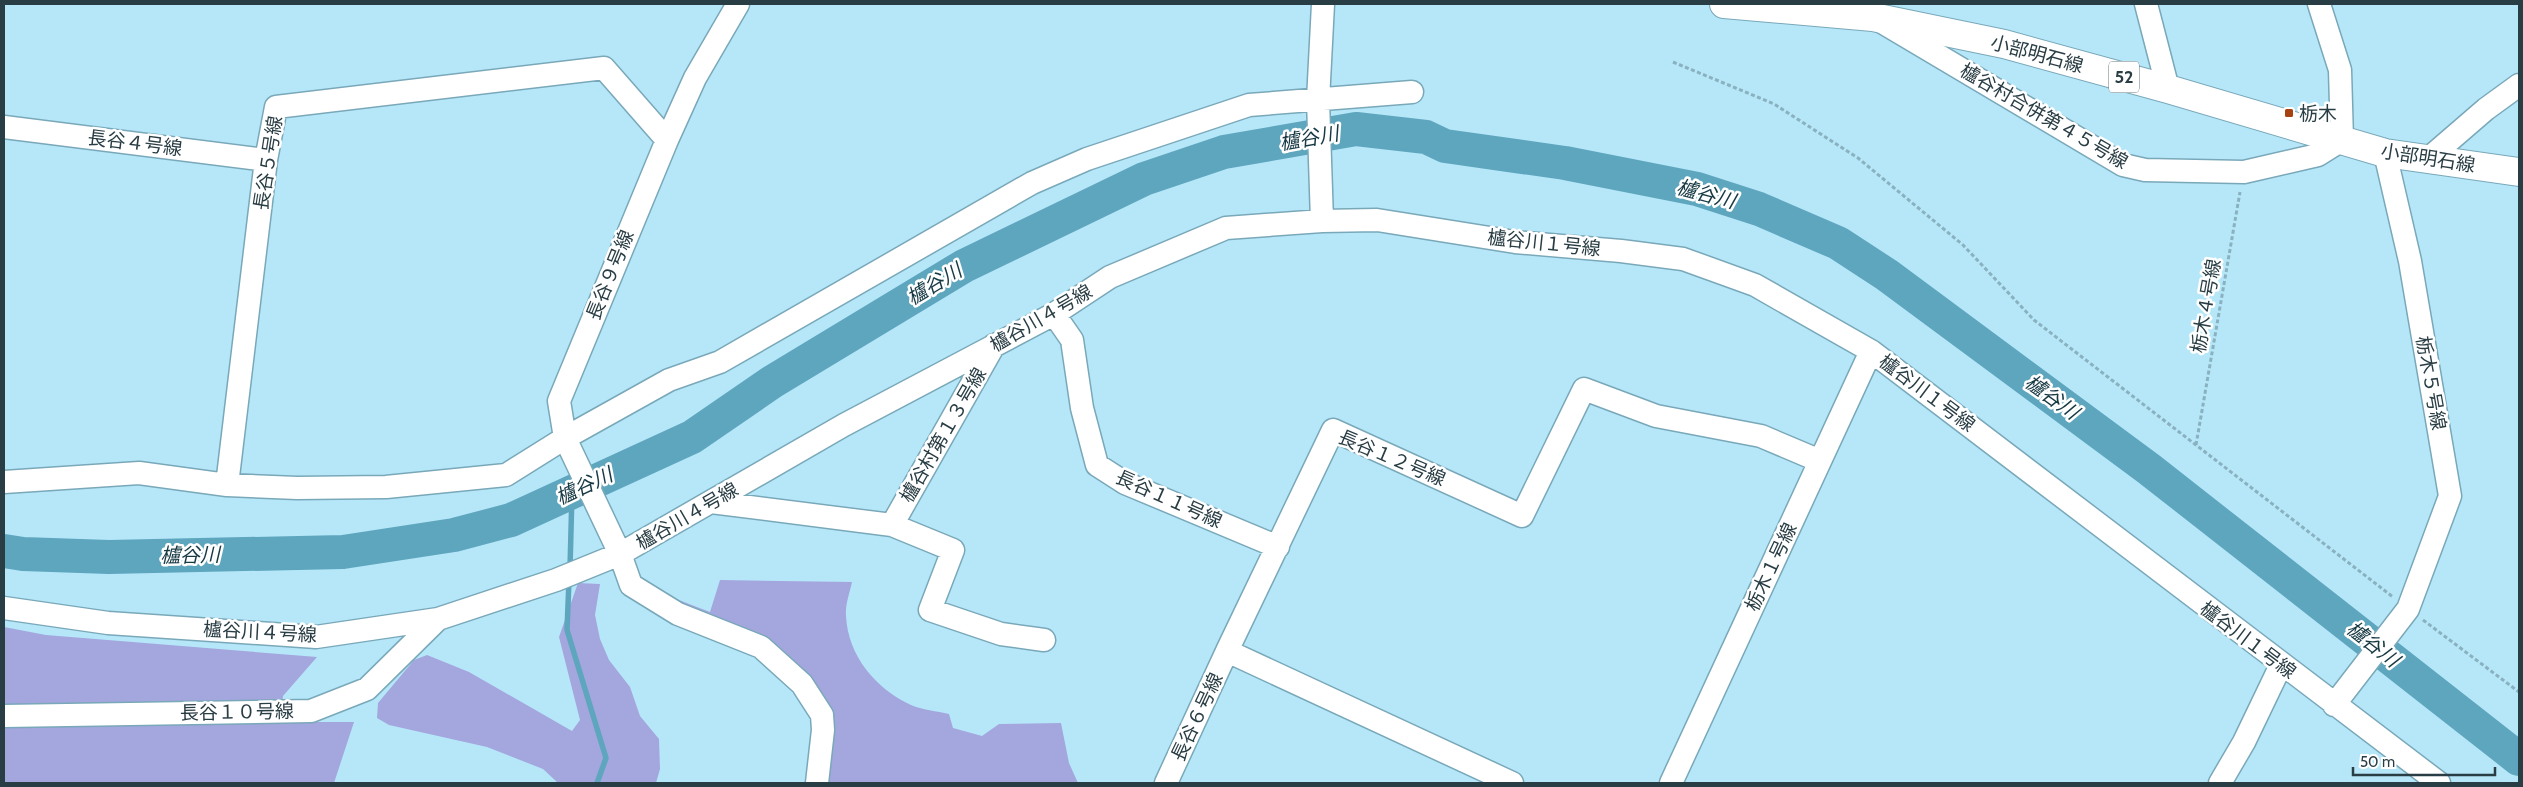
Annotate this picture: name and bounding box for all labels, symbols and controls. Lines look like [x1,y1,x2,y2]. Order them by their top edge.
street label: 小部明石線 [1988,31,2086,77]
street label: 櫨谷村合併第４５号線 [1956,59,2132,173]
road number: 52 [2109,62,2139,92]
place label: 栃木 [2299,102,2337,125]
marker: 栃木 [2283,107,2295,119]
street label: 長谷５号線 [249,114,287,212]
water label: 櫨谷川 [1277,121,1343,155]
street label: 長谷４号線 [86,126,184,160]
street label: 小部明石線 [2379,139,2477,177]
water label: 櫨谷川 [1674,175,1740,214]
street label: 櫨谷川１号線 [1486,226,1602,260]
street label: 長谷９号線 [582,227,638,323]
water label: 櫨谷川 [902,257,968,310]
street label: 栃木４号線 [2186,257,2226,355]
street label: 櫨谷川４号線 [986,280,1096,356]
street label: 栃木５号線 [2411,334,2451,432]
street label: 櫨谷川１号線 [1875,350,1979,436]
street label: 櫨谷村第１３号線 [895,363,991,507]
water label: 櫨谷川 [2021,370,2085,426]
street label: 長谷１２号線 [1335,425,1449,491]
water label: 櫨谷川 [552,462,618,510]
street label: 長谷１１号線 [1112,465,1226,533]
street label: 櫨谷川４号線 [632,478,742,554]
street label: 栃木１号線 [1740,519,1802,615]
water label: 櫨谷川 [160,542,222,568]
street label: 櫨谷川１号線 [2196,597,2300,683]
water label: 櫨谷川 [2342,616,2406,673]
street label: 櫨谷川４号線 [202,618,318,646]
street label: 長谷６号線 [1166,669,1228,765]
street label: 長谷１０号線 [180,700,294,724]
scale bar [2353,744,2496,776]
text: 50 m [2360,753,2395,771]

